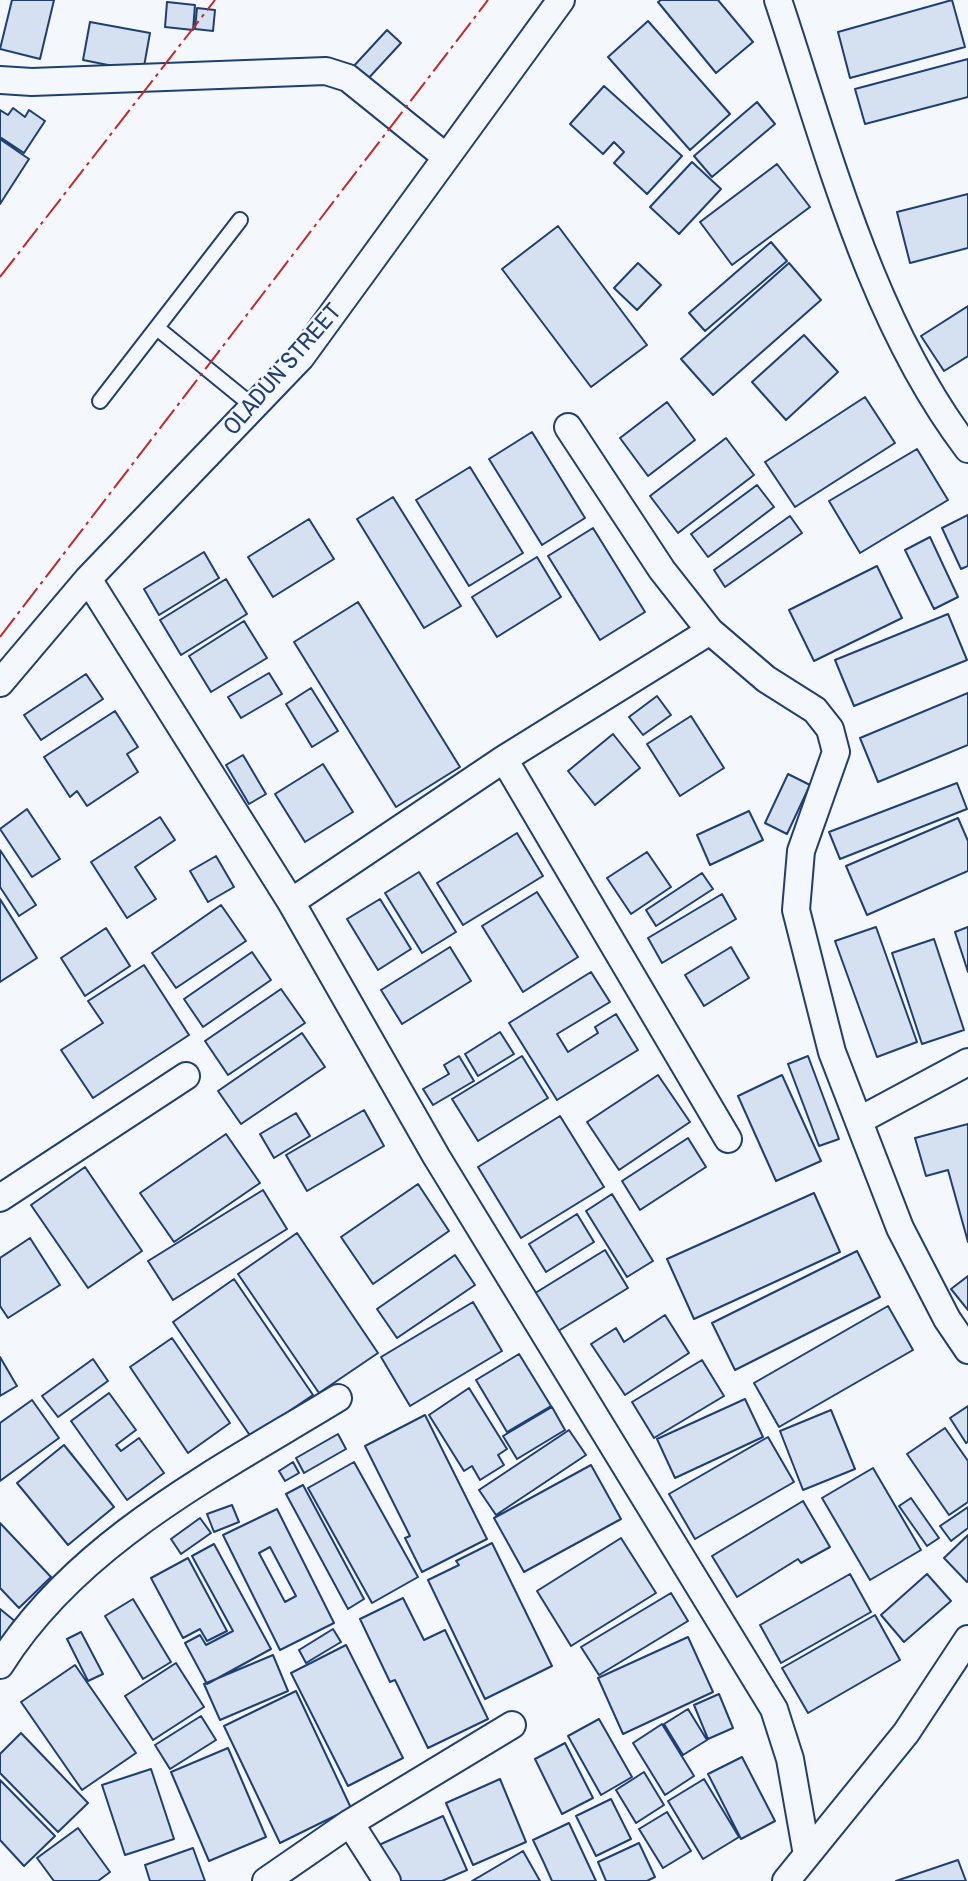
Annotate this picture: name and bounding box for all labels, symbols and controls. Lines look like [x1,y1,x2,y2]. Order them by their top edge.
street label: OLADUN STREET [218,298,348,442]

